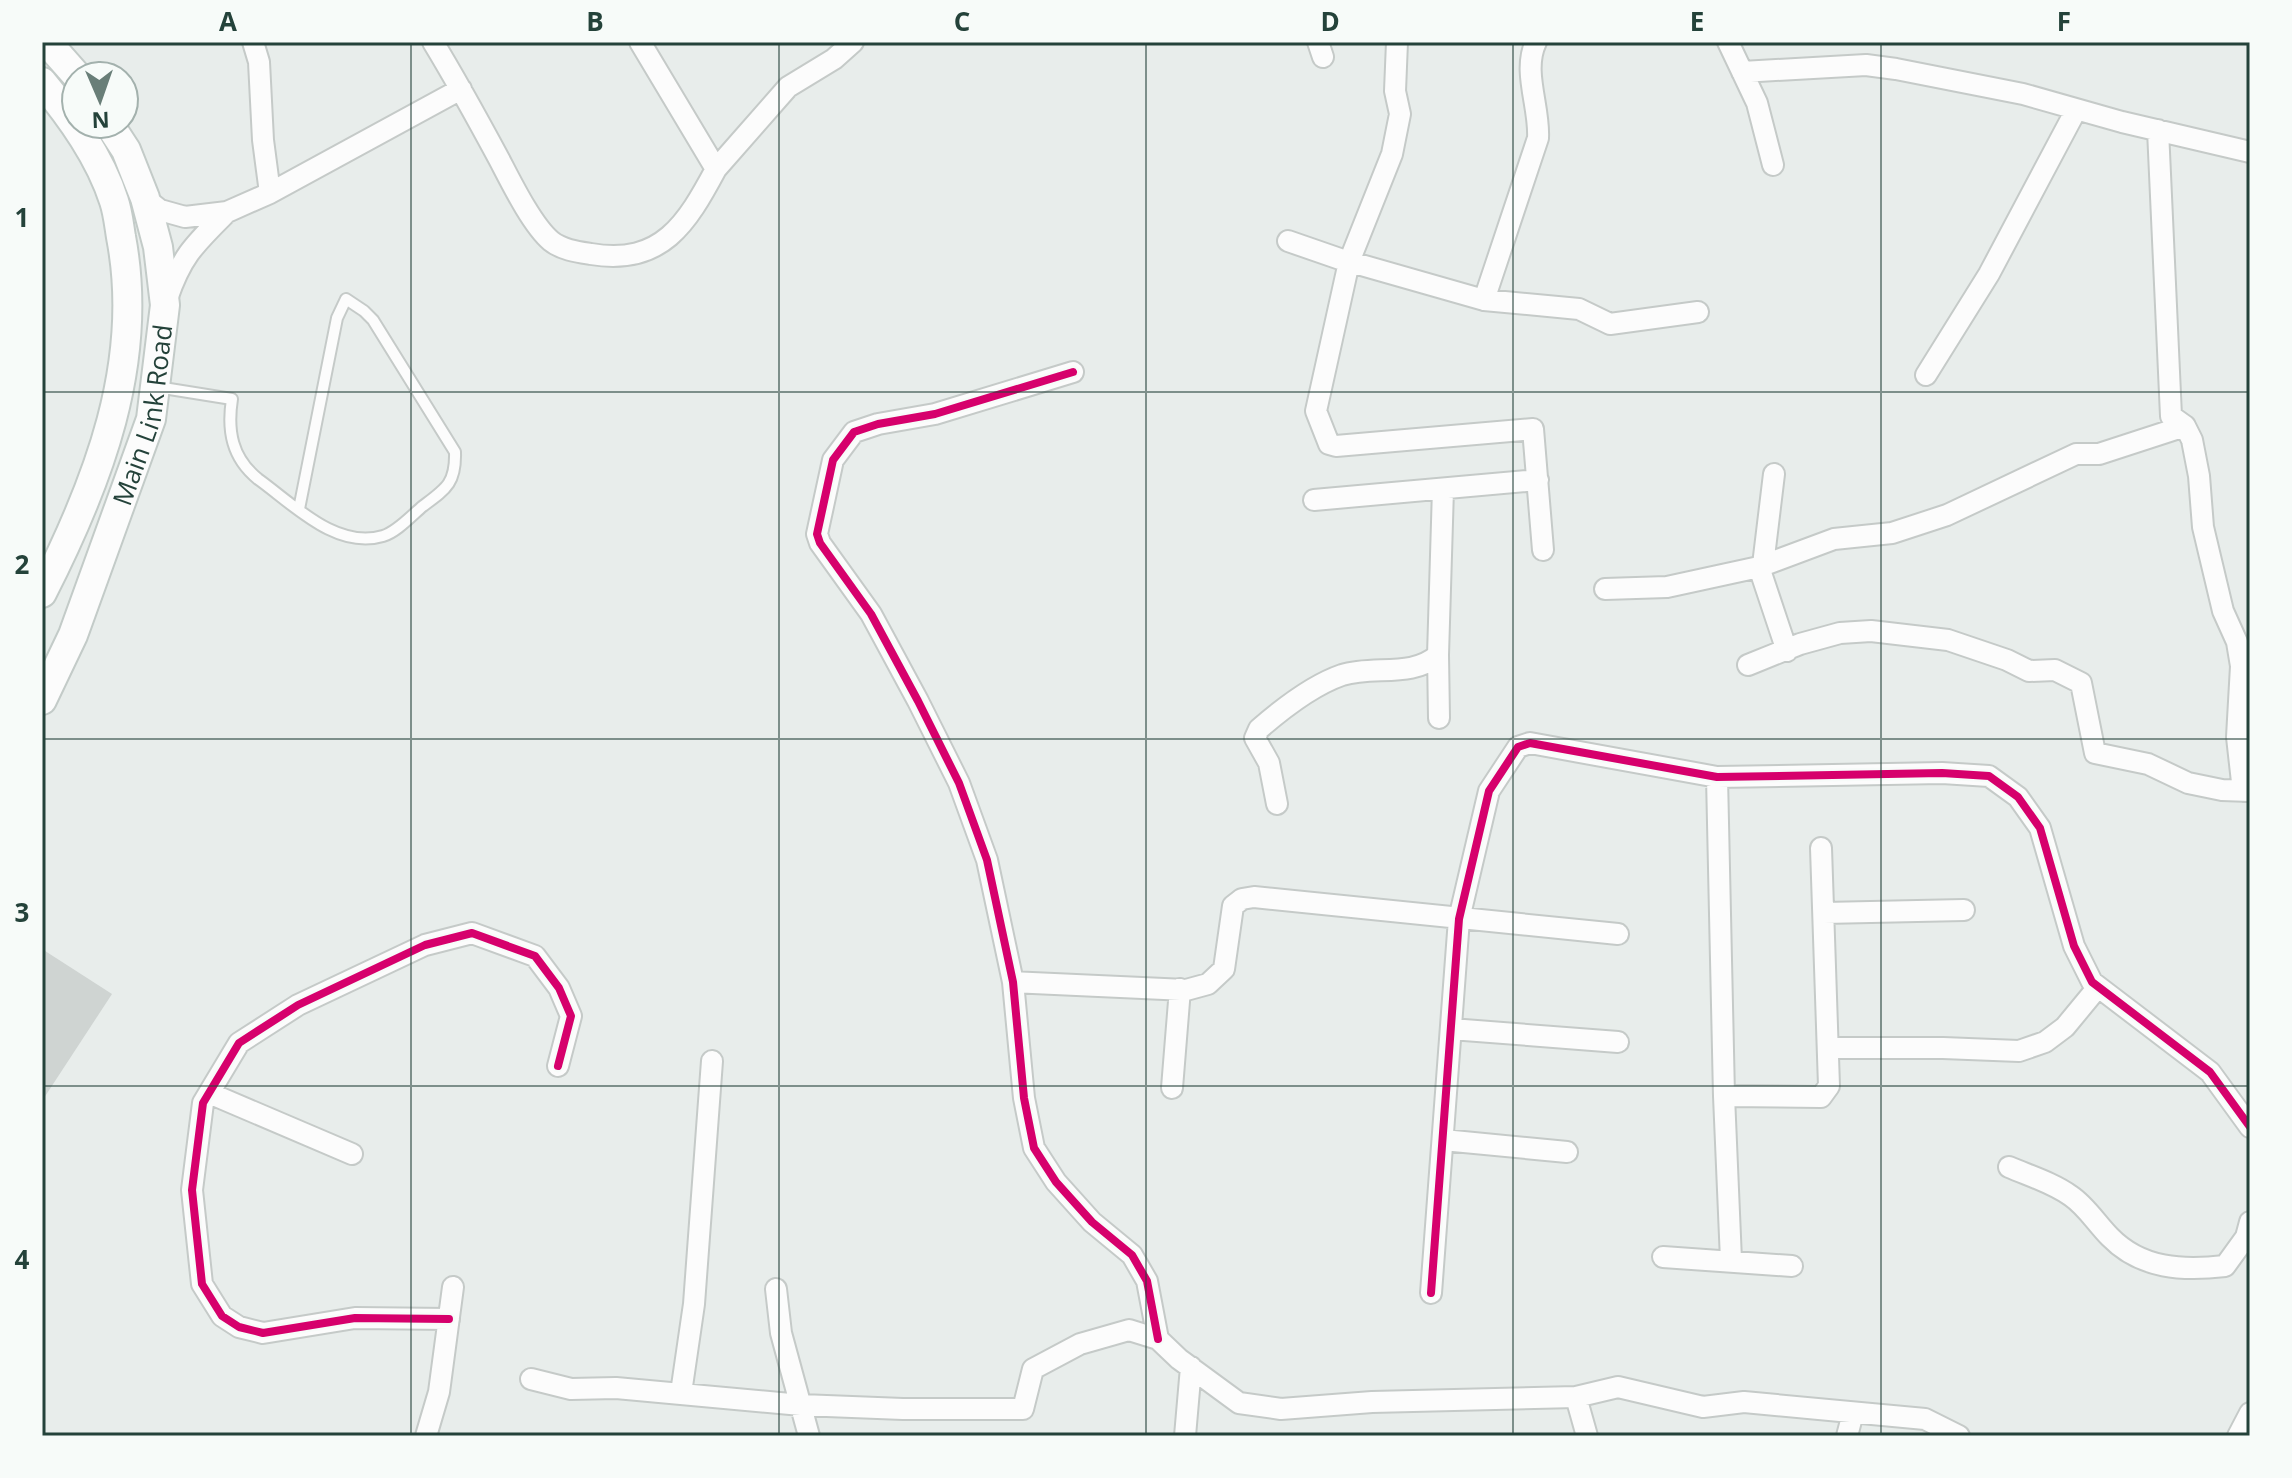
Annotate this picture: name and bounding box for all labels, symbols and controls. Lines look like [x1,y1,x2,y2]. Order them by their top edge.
text: A [219,3,237,39]
text: B [586,3,604,39]
text: C [954,3,970,39]
text: D [1320,3,1340,39]
text: E [1690,3,1704,39]
text: F [2057,3,2071,39]
north arrow [60,60,140,140]
text: N [91,106,110,136]
text: 1 [15,199,29,235]
street label: Main Link Road [103,322,180,510]
text: 2 [15,546,30,582]
text: 3 [15,894,29,930]
text: 4 [15,1241,30,1277]

